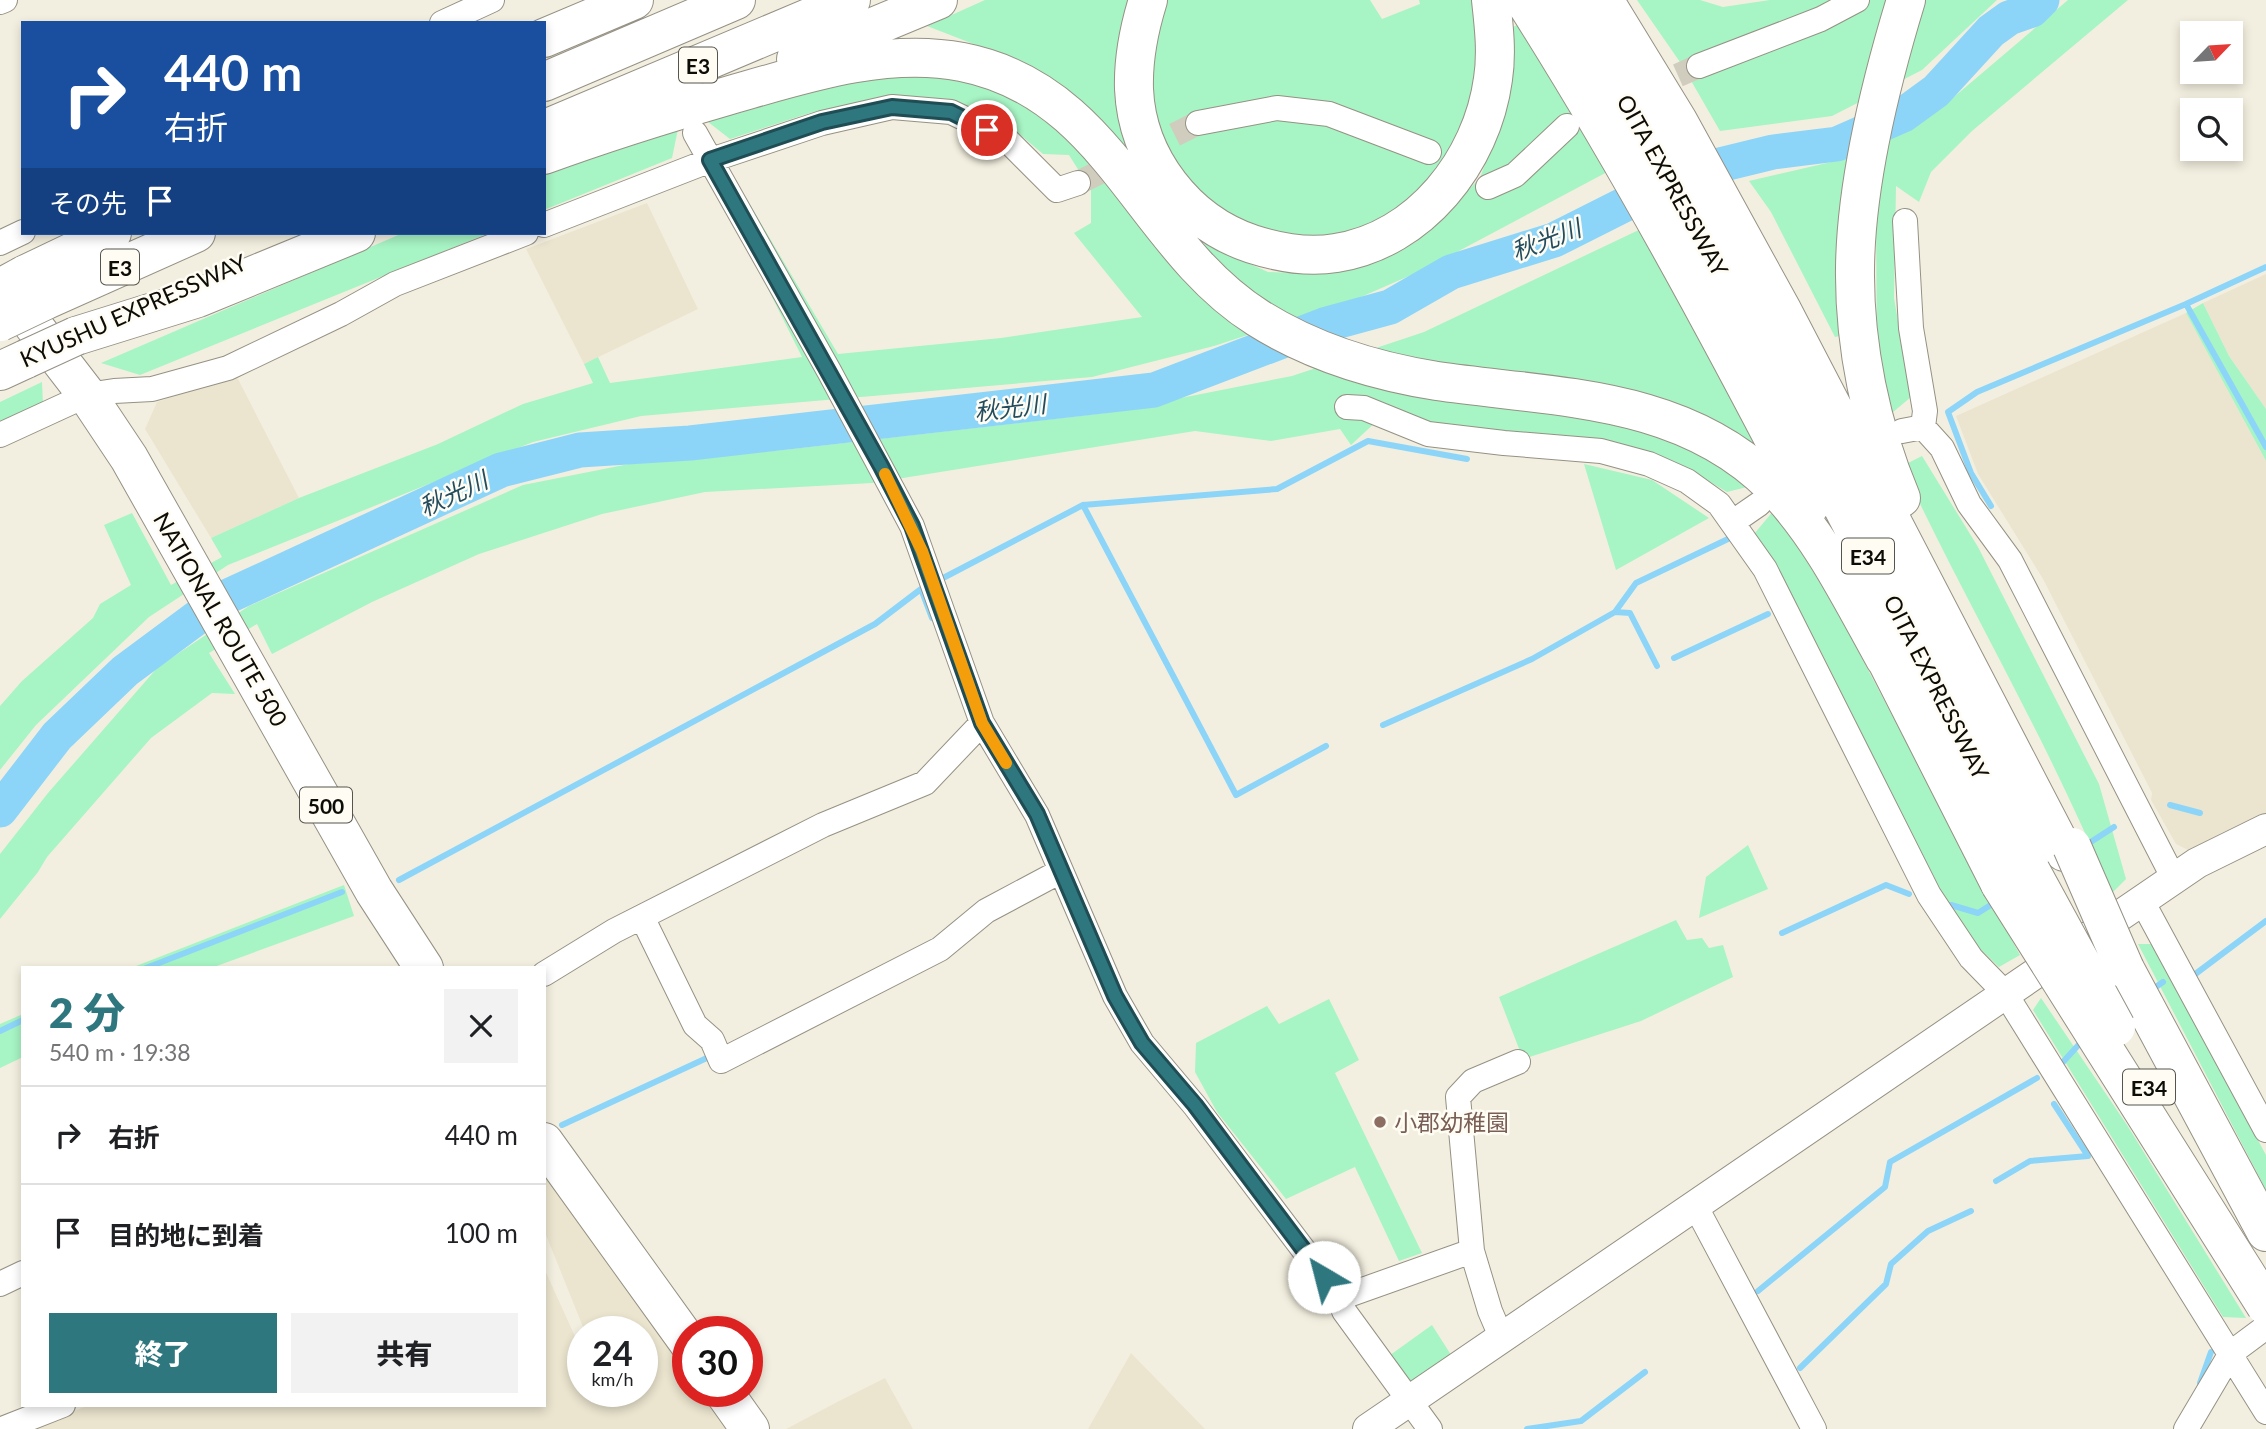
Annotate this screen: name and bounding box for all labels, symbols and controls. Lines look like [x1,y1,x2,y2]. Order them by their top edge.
north arrow [2180,21,2244,84]
map controls [2180,21,2243,161]
text: 440 m [164,43,302,101]
road number: E3 [679,48,717,82]
icon: right [49,49,140,140]
street label: OITA EXPRESSWAY [1611,89,1735,281]
button: search [2180,98,2243,161]
pin [957,100,1017,160]
text: 右折 [164,107,228,146]
icon: arrive [968,111,1006,149]
icon: arrive [141,182,179,220]
text: その先 [49,187,127,219]
water label: 秋光川 [1507,211,1588,265]
street label: KYUSHU EXPRESSWAY [15,247,251,373]
road number: E3 [101,250,139,284]
water label: 秋光川 [973,388,1050,426]
water label: 秋光川 [414,463,494,521]
street label: NATIONAL ROUTE 500 [148,507,294,731]
road number: E34 [1842,538,1894,574]
street label: OITA EXPRESSWAY [1878,590,1996,784]
road number: 500 [300,788,352,822]
text: 2 分 [49,987,125,1037]
button: close [444,989,518,1063]
text: 540 m · 19:38 [49,1038,191,1066]
road number: E34 [2123,1070,2175,1104]
place label: 小郡幼稚園 [1394,1108,1509,1136]
marker: 小郡幼稚園 [1372,1114,1388,1130]
icon: right [49,1116,87,1154]
text: 440 m [445,1119,518,1151]
text: 右折 [108,1121,160,1153]
icon: arrive [49,1214,87,1252]
text: 100 m [445,1217,518,1249]
text: 目的地に到着 [108,1219,264,1251]
position arrow [1287,1240,1361,1314]
button: 終了 [49,1313,277,1393]
button: 共有 [291,1313,518,1393]
speed limit sign: 30 [672,1316,763,1407]
text: 24 [592,1331,633,1373]
text: km/h [591,1368,634,1390]

